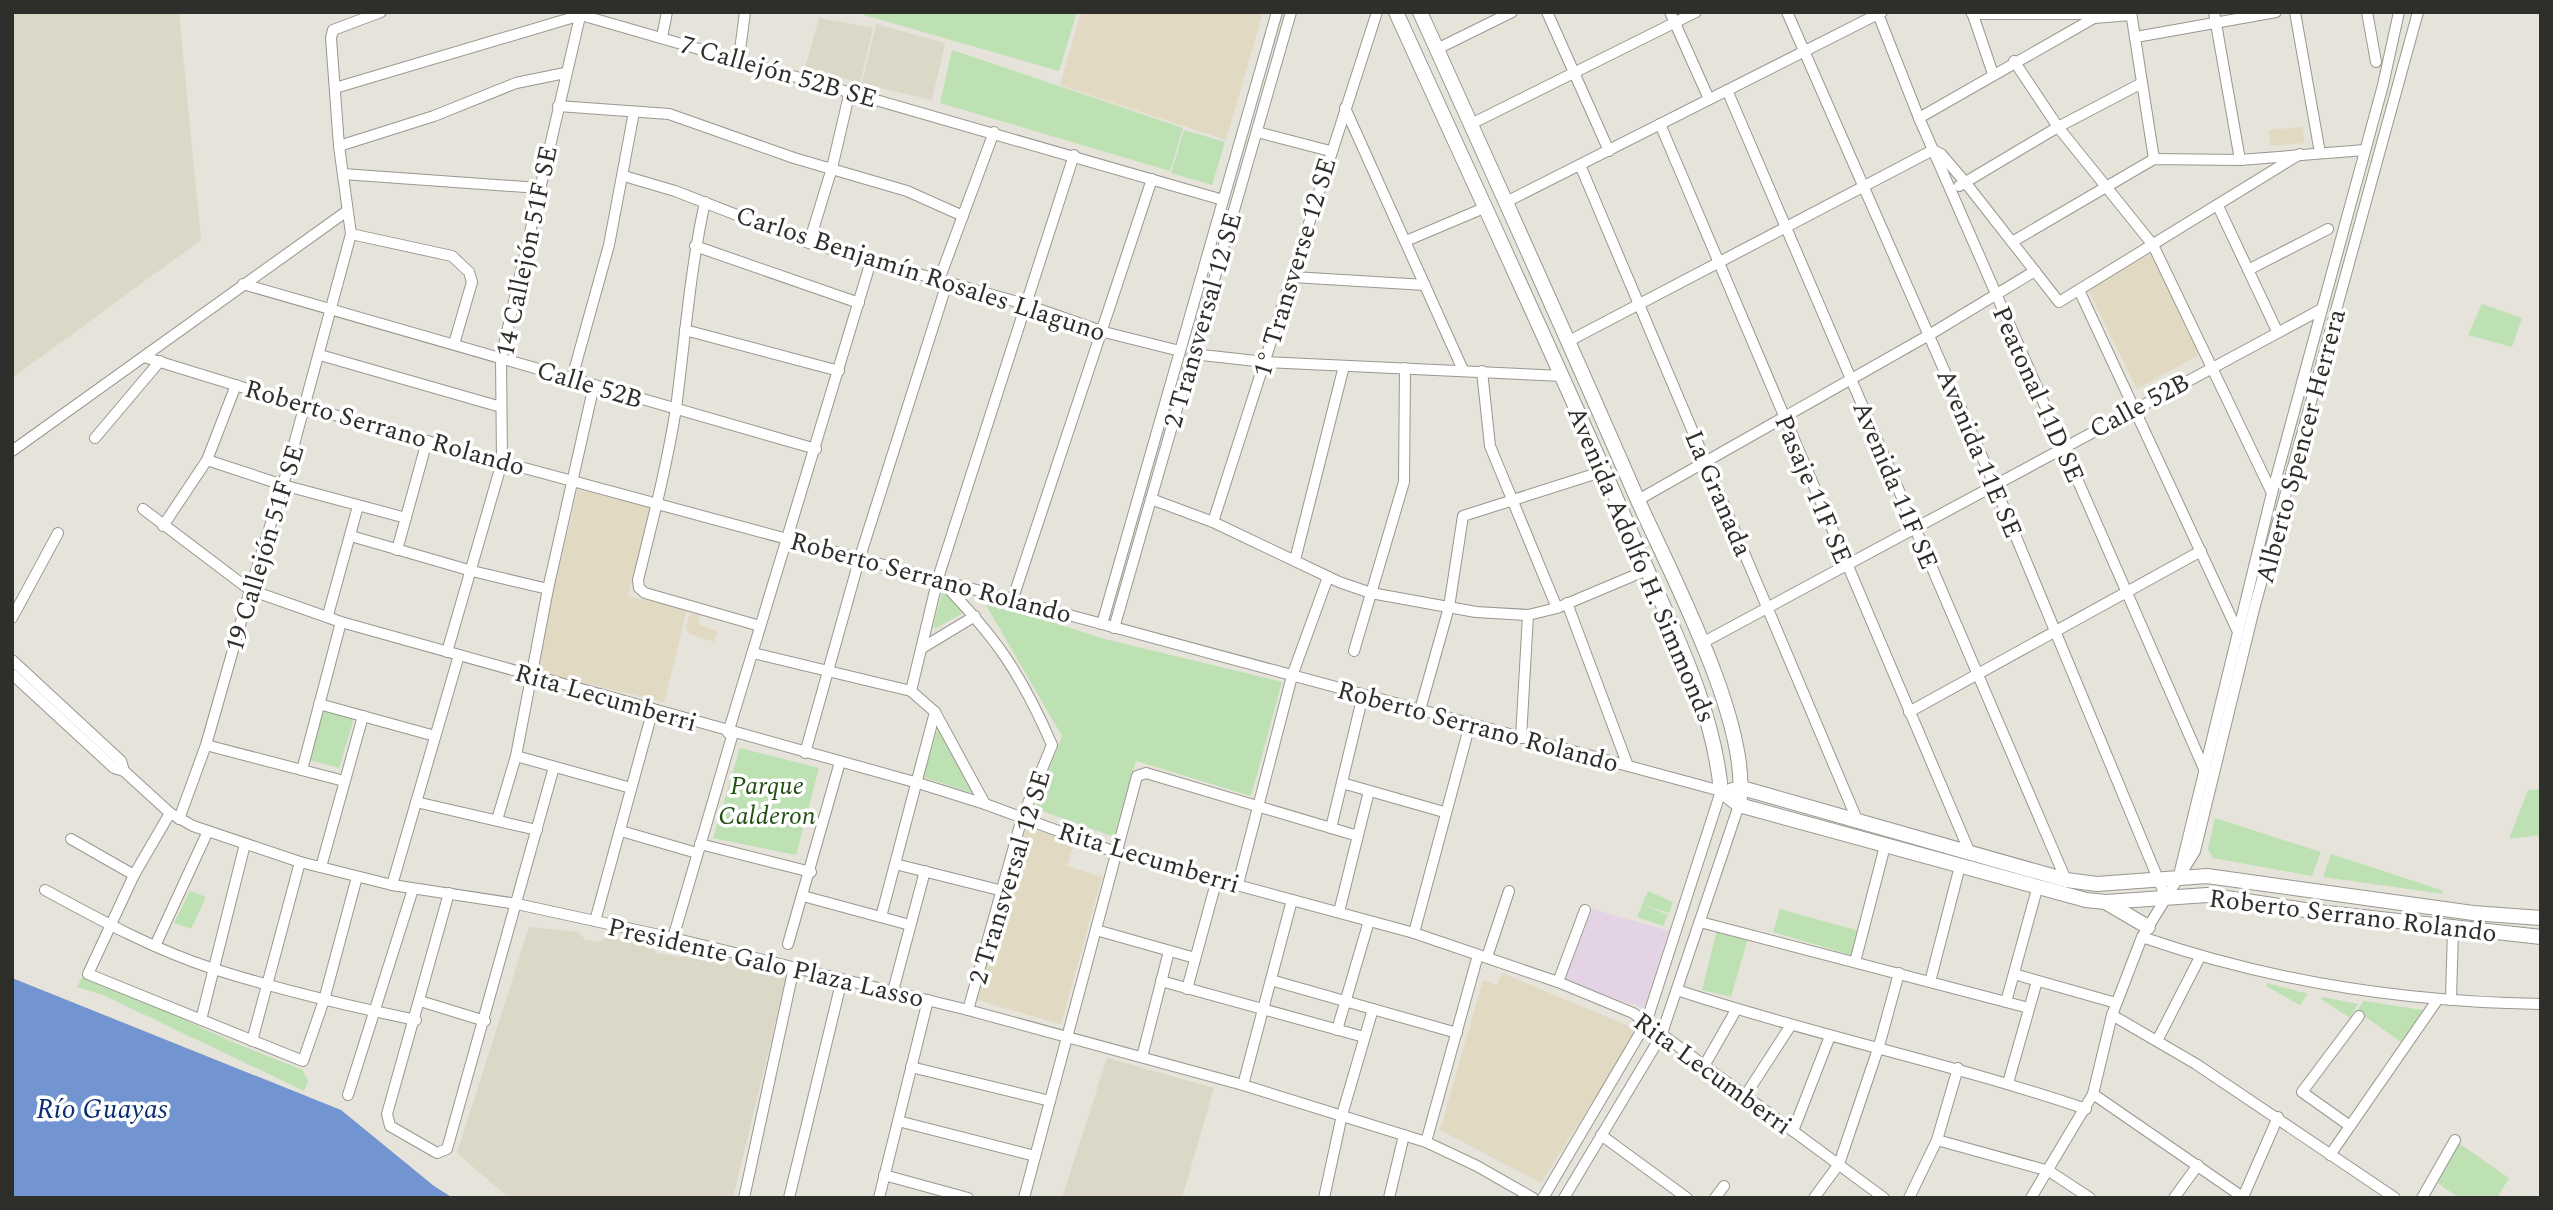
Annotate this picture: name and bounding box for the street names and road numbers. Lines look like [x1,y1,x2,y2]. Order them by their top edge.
street label: 7 Callejón 52B SE [676,25,882,119]
street label: 14 Callejón 51F SE [485,142,569,360]
street label: 1° Transverse 12 SE [1243,152,1347,382]
street label: Carlos Benjamín Rosales Llaguno [731,195,1111,353]
street label: 2 Transversal 12 SE [1153,208,1253,433]
street label: Peatonal 11D SE [1981,300,2095,489]
street label: Alberto Spencer Herrera [2245,304,2357,588]
street label: Calle 52B [532,350,648,420]
street label: Avenida 11E SE [1925,362,2033,544]
street label: Calle 52B [2082,363,2197,449]
street label: Roberto Serrano Rolando [240,369,530,487]
street label: Avenida 11F SE [1842,395,1949,576]
street label: Avenida Adolfo H. Simmonds [1556,400,1726,729]
street label: Pasaje 11F SE [1764,408,1863,570]
street label: La Granada [1674,424,1763,563]
street label: 19 Callejón 51F SE [214,440,315,657]
street label: Roberto Serrano Rolando [786,521,1076,635]
street label: Rita Lecumberri [510,653,702,743]
street label: Roberto Serrano Rolando [1333,670,1623,784]
street label: 2 Transversal 12 SE [958,765,1062,990]
street label: Rita Lecumberri [1053,811,1244,905]
street label: Roberto Serrano Rolando [2207,878,2499,954]
street label: Presidente Galo Plaza Lasso [604,907,928,1019]
street label: Rita Lecumberri [1625,1002,1800,1145]

